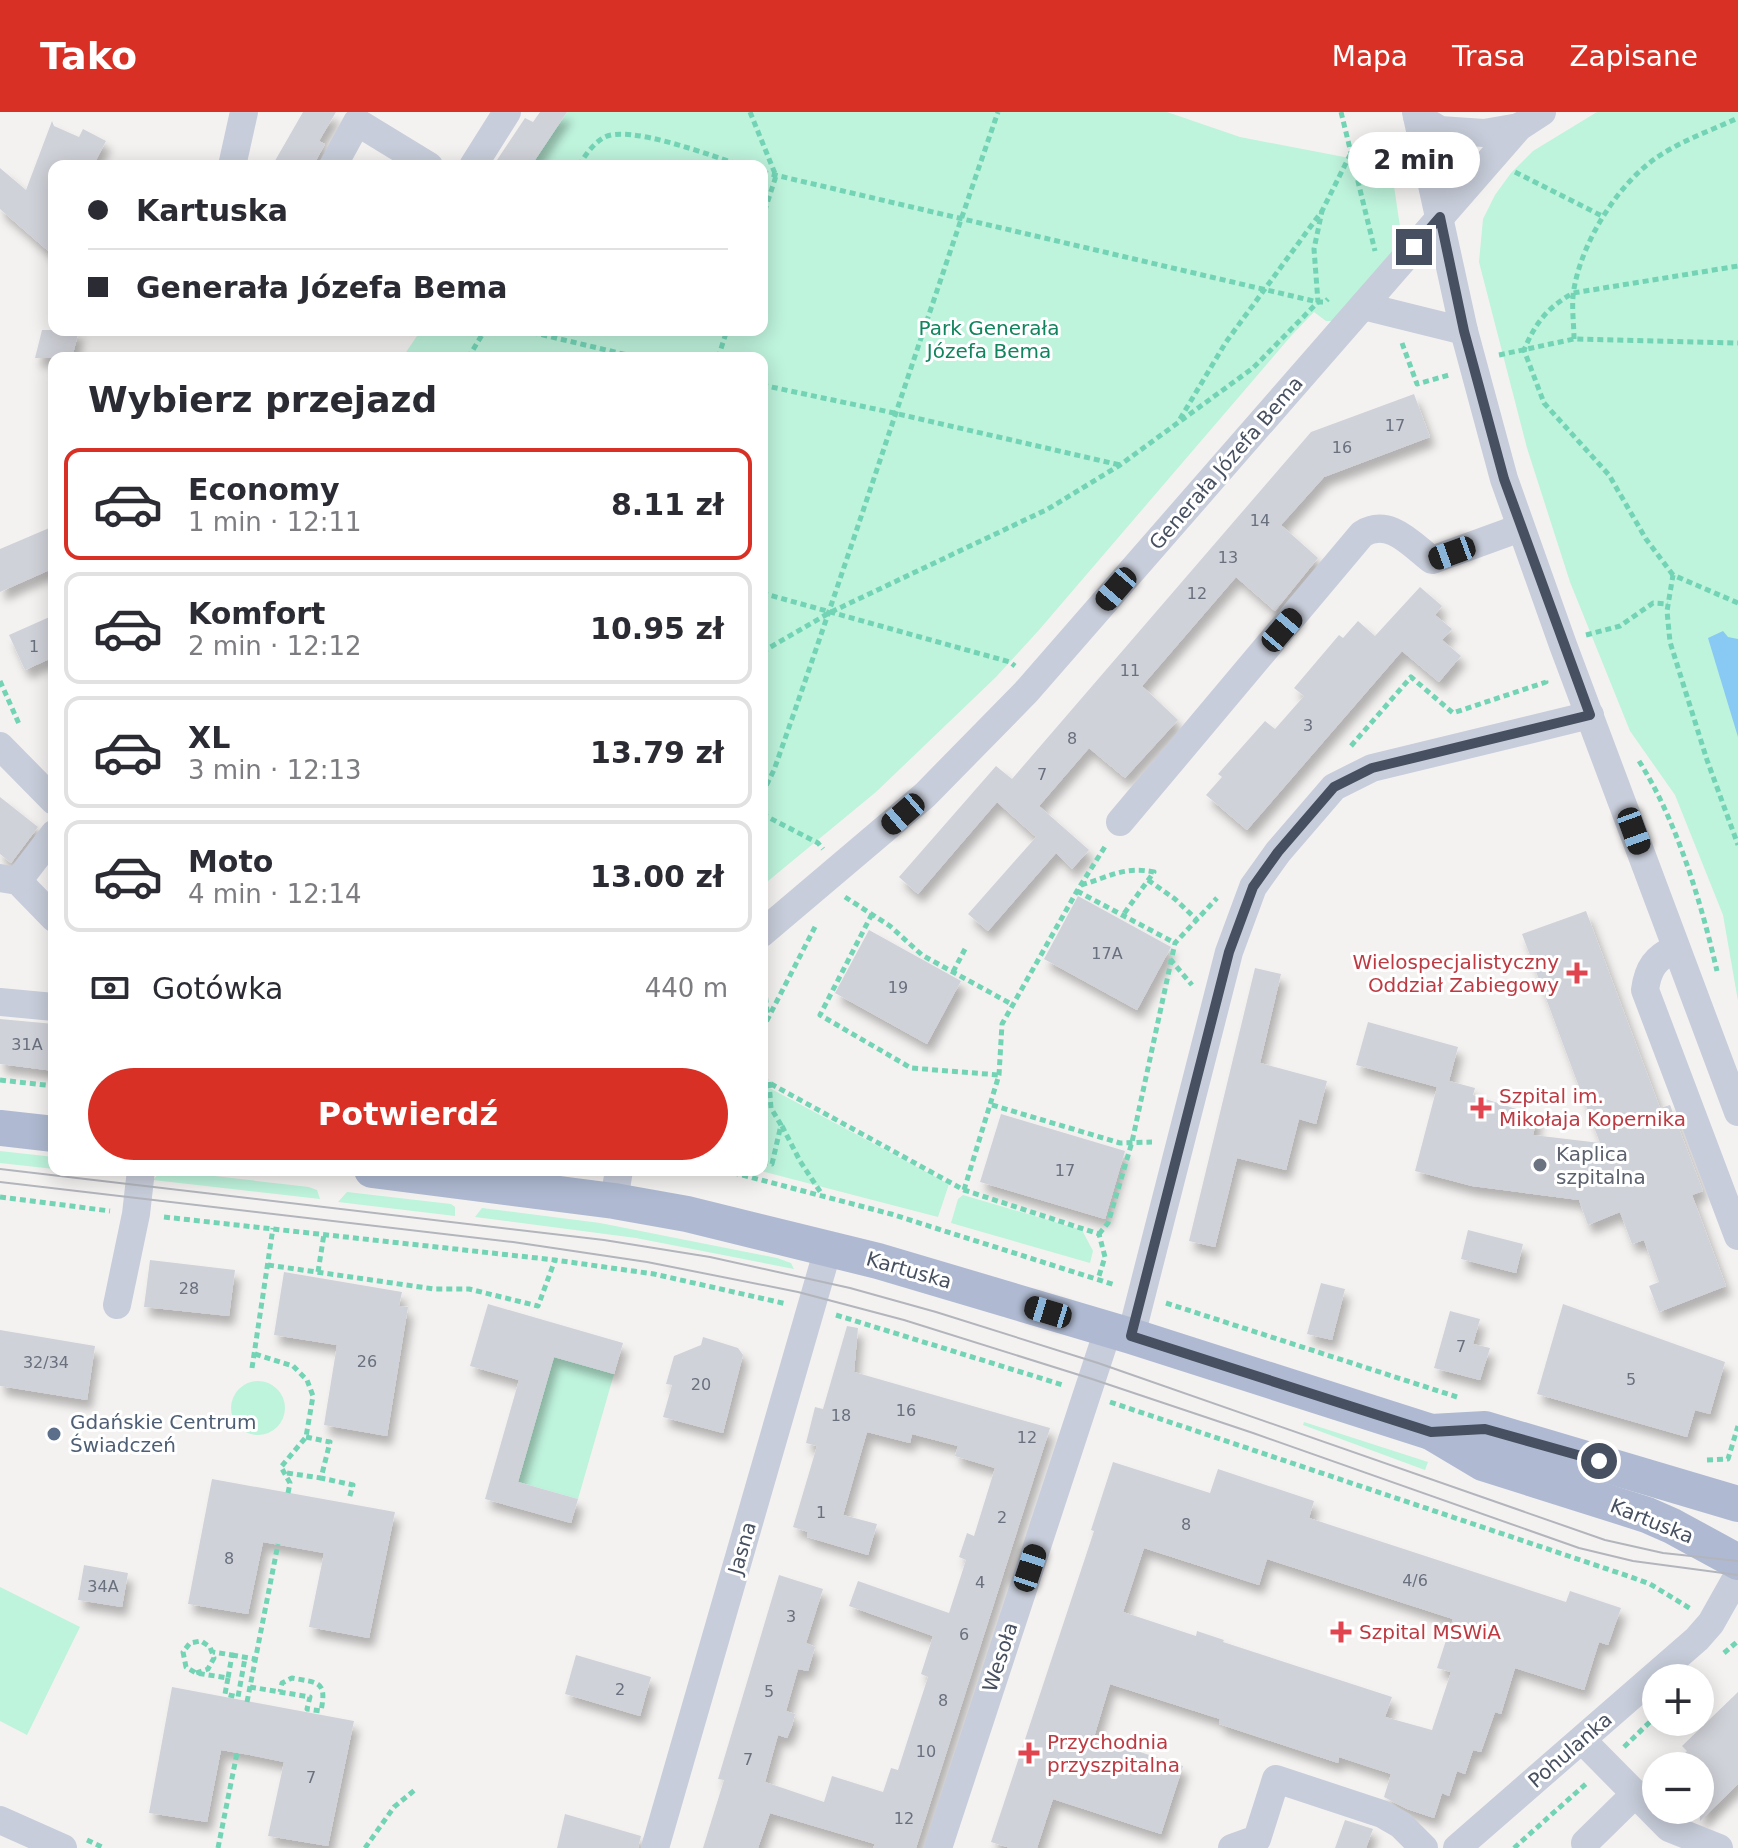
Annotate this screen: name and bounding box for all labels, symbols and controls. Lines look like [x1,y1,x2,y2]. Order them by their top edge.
text: Tako [40,34,137,78]
text: Mapa [1332,40,1408,73]
text: Trasa [1452,40,1525,73]
text: Zapisane [1569,40,1698,73]
callout: 2 min [1348,131,1480,187]
text: 2 min [1373,145,1455,175]
text: Kartuska [136,193,288,228]
route end [1396,229,1432,265]
text: Generała Józefa Bema [136,270,508,305]
park label: Park Generała Józefa Bema [919,316,1059,363]
street label: Generała Józefa Bema [1144,371,1308,555]
text: Wybierz przejazd [88,379,437,420]
house number: 17 [1385,416,1405,435]
house number: 16 [1332,438,1352,457]
icon: car [92,468,164,540]
text: Economy [188,472,340,507]
text: 8.11 zł [611,487,724,522]
text: 1 min · 12:11 [188,507,362,537]
house number: 14 [1250,511,1270,530]
car [1425,534,1479,572]
house number: 13 [1218,548,1238,567]
car [1091,563,1141,615]
house number: 12 [1187,584,1207,603]
icon: car [92,592,164,664]
text: Komfort [188,596,325,631]
car [1257,604,1307,656]
text: 10.95 zł [590,611,724,646]
text: 2 min · 12:12 [188,631,362,661]
house number: 1 [29,637,39,656]
house number: 11 [1120,661,1140,680]
icon: car [92,716,164,788]
house number: 3 [1303,716,1313,735]
text: XL [188,720,230,755]
house number: 8 [1067,729,1077,748]
text: 13.79 zł [590,735,724,770]
text: 3 min · 12:13 [188,755,362,785]
house number: 7 [1037,765,1047,784]
car [877,789,929,839]
car [1615,804,1653,858]
icon: car [92,840,164,912]
text: Moto [188,844,273,879]
text: 13.00 zł [590,859,724,894]
text: 4 min · 12:14 [188,879,362,909]
house number: 17A [1091,944,1123,963]
place label: Wielospecjalistyczny Oddział Zabiegowy [1353,950,1559,997]
marker: Wielospecjalistyczny Oddział Zabiegowy [1566,962,1588,984]
icon: cash [88,966,132,1010]
text: Gotówka [152,971,283,1006]
text: 440 m [645,973,728,1003]
house number: 19 [888,978,908,997]
house number: 31A [11,1035,43,1054]
button: Potwierdź [88,1068,728,1160]
place label: Szpital im. Mikołaja Kopernika [1499,1084,1686,1131]
marker: Szpital im. Mikołaja Kopernika [1470,1097,1492,1119]
place label: Kaplica szpitalna [1556,1142,1646,1189]
marker: Kaplica szpitalna [1531,1156,1549,1174]
house number: 17 [1055,1161,1075,1180]
street label: Kartuska [864,1246,954,1294]
house number: 28 [179,1279,199,1298]
car [1022,1294,1074,1330]
house number: 7 [1456,1337,1466,1356]
house number: 26 [357,1352,377,1371]
house number: 32/34 [23,1353,69,1372]
house number: 5 [1626,1370,1636,1389]
house number: 20 [691,1375,711,1394]
house number: 16 [896,1401,916,1420]
house number: 18 [831,1406,851,1425]
place label: Gdańskie Centrum Świadczeń [70,1410,257,1457]
marker: Gdańskie Centrum Świadczeń [45,1425,63,1443]
house number: 12 [1017,1428,1037,1447]
route start [1581,1443,1617,1479]
street label: Kartuska [1607,1493,1697,1549]
house number: 1 [816,1503,826,1522]
house number: 2 [997,1508,1007,1527]
house number: 8 [1181,1515,1191,1534]
street label: Jasna [723,1519,761,1579]
car [1011,1541,1049,1595]
house number: 8 [224,1549,234,1568]
house number: 4/6 [1402,1571,1428,1590]
house number: 4 [975,1573,985,1592]
house number: 34A [87,1577,119,1596]
house number: 3 [786,1607,796,1626]
street label: Wesoła [978,1619,1022,1695]
place label: Szpital MSWiA [1359,1620,1501,1644]
marker: Szpital MSWiA [1330,1621,1352,1643]
house number: 6 [959,1625,969,1644]
map controls [1642,1664,1714,1824]
button: + [1642,1664,1714,1736]
house number: 2 [615,1680,625,1699]
house number: 5 [764,1682,774,1701]
house number: 8 [938,1691,948,1710]
street label: Pohulanka [1523,1707,1617,1793]
place label: Przychodnia przyszpitalna [1047,1730,1180,1777]
house number: 10 [916,1742,936,1761]
marker: Przychodnia przyszpitalna [1018,1742,1040,1764]
house number: 7 [743,1750,753,1769]
button: − [1642,1752,1714,1824]
house number: 7 [306,1768,316,1787]
house number: 12 [894,1809,914,1828]

